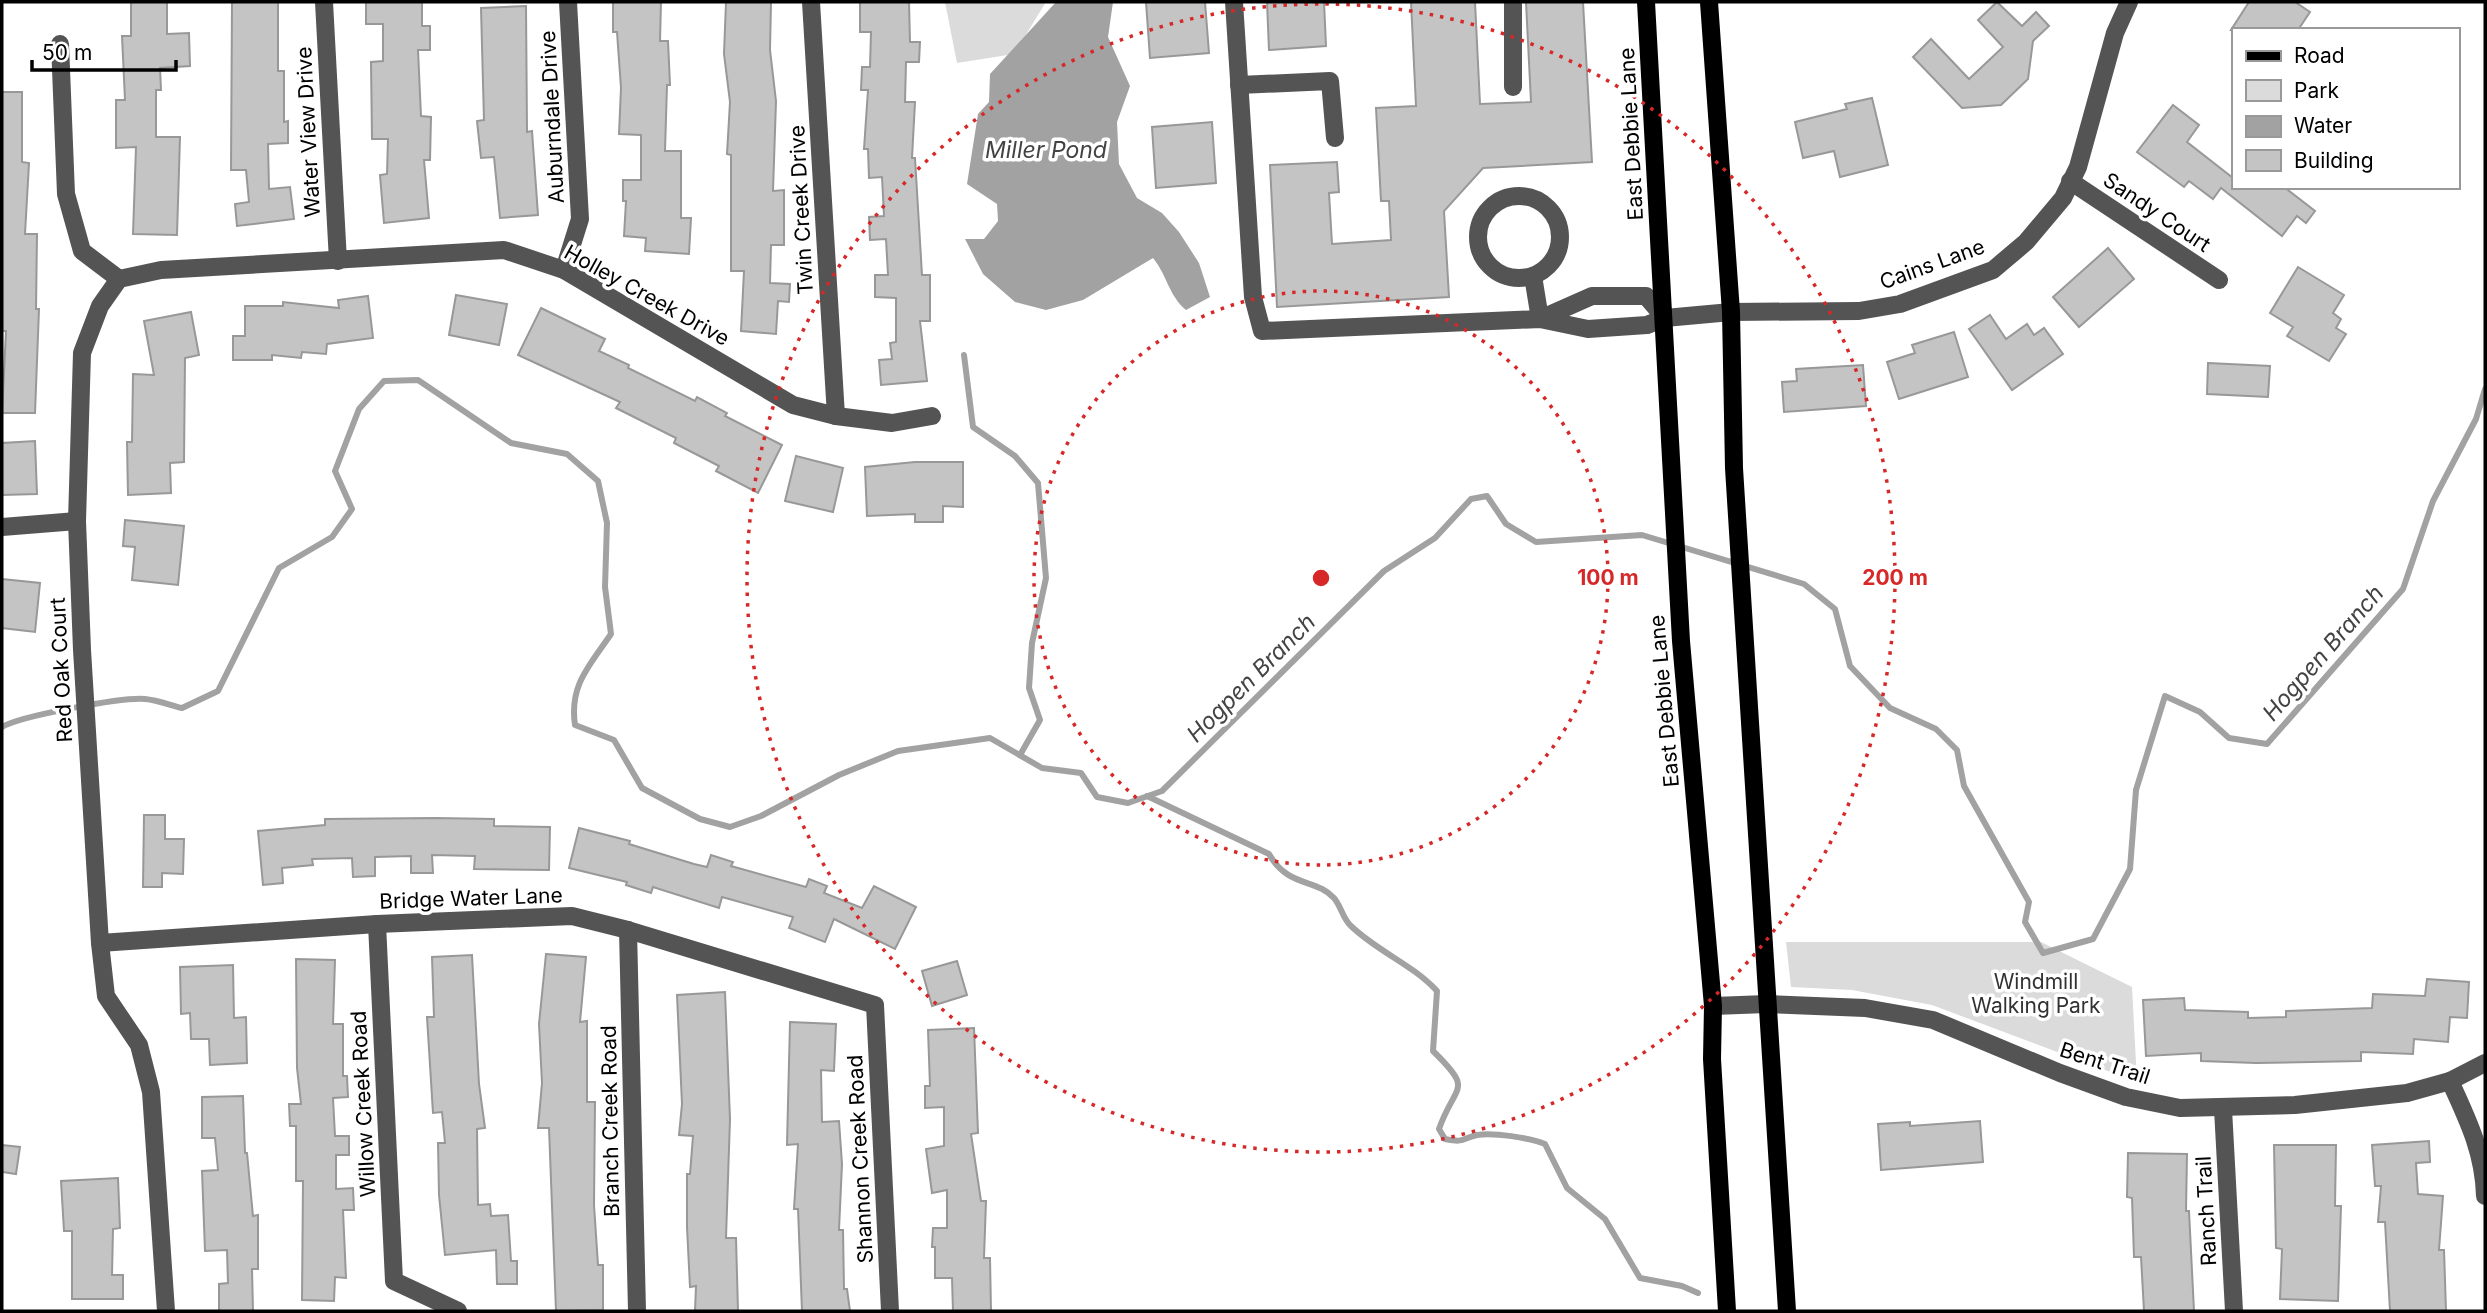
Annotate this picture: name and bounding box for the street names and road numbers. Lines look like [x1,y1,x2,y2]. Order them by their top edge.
street label: Auburndale Drive [535,30,569,204]
street label: Water View Drive [291,46,325,218]
street label: East Debbie Lane [1614,47,1648,221]
street label: Twin Creek Drive [784,125,818,295]
street label: Sandy Court [2099,167,2215,257]
street label: Cains Lane [1876,233,1988,295]
street label: Holley Creek Drive [560,239,734,351]
street label: Red Oak Court [45,597,77,743]
street label: East Debbie Lane [1644,614,1684,788]
street label: Bridge Water Lane [379,882,563,914]
street label: Willow Creek Road [346,1010,380,1198]
street label: Branch Creek Road [596,1025,624,1217]
street label: Bent Trail [2057,1037,2153,1089]
street label: Shannon Creek Road [842,1054,878,1264]
street label: Ranch Trail [2191,1155,2221,1267]

